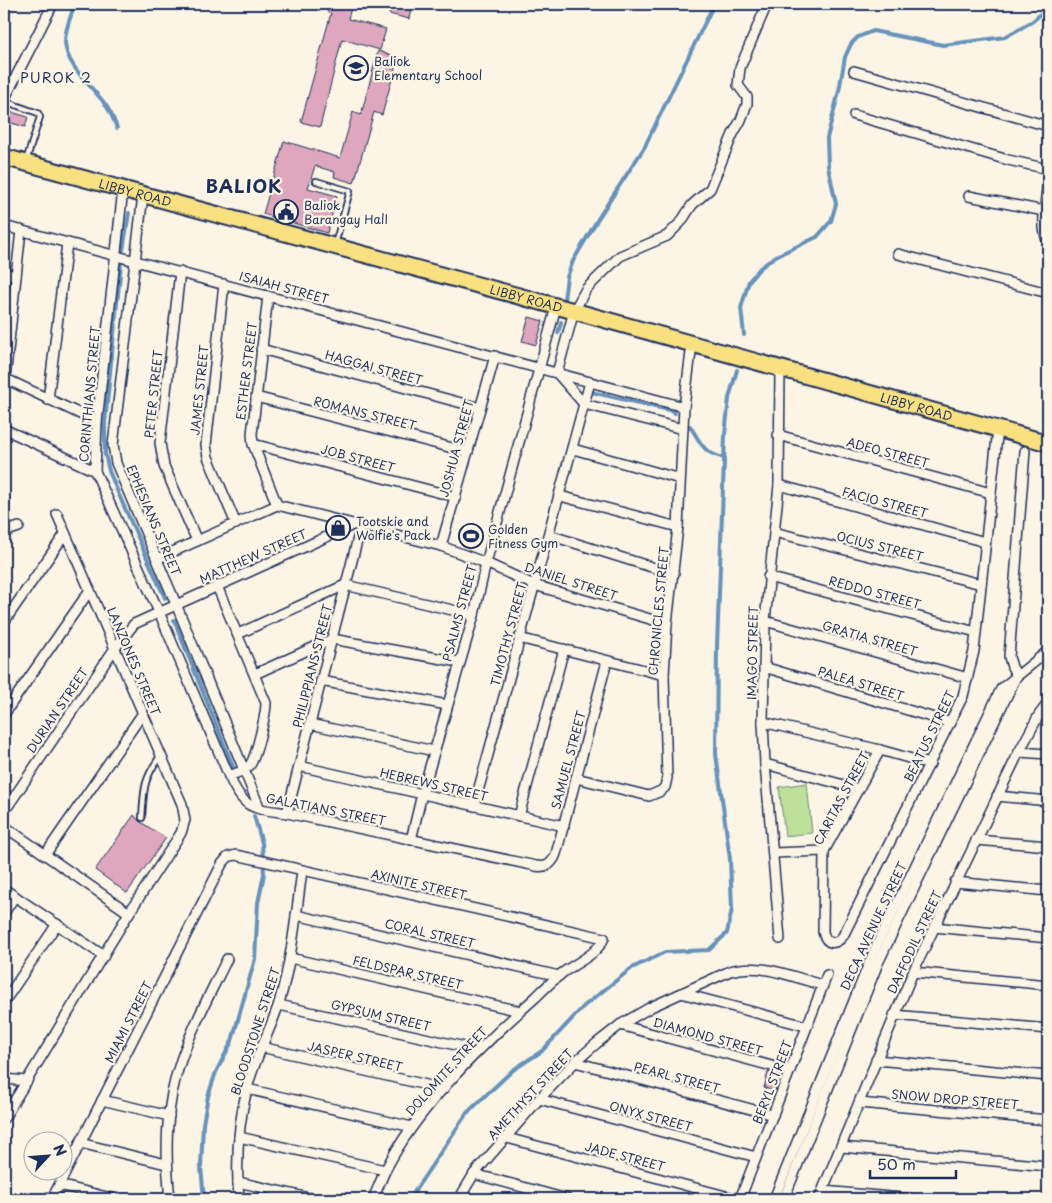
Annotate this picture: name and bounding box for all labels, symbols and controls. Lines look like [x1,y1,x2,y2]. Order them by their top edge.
place label: Baliok Elementary School [374,52,482,84]
school or university icon: Baliok Elementary School [343,55,369,81]
district label: PUROK 2 [20,67,92,88]
district label: BALIOK [206,172,282,199]
street label: LIBBY ROAD [97,174,174,211]
place label: Baliok Barangay Hall [304,196,388,228]
public building icon: Baliok Barangay Hall [273,199,299,225]
street label: ISAIAH STREET [237,266,331,308]
street label: LIBBY ROAD [488,280,564,316]
street label: ESTHER STREET [231,320,261,421]
street label: CORINTHIANS STREET [74,324,104,463]
street label: JAMES STREET [185,343,213,436]
street label: HAGGAI STREET [323,345,426,389]
street label: PETER STREET [139,348,167,439]
street label: LIBBY ROAD [878,388,955,425]
street label: ROMANS STREET [312,392,419,435]
street label: JOSHUA STREET [434,396,478,499]
street label: ADEO STREET [845,432,932,472]
street label: JOB STREET [319,439,398,477]
street label: EPHESIANS STREET [122,462,186,579]
street label: FACIO STREET [840,482,931,522]
place label: Tootskie and Wolfie's Pack [356,512,431,544]
shop icon: Tootskie and Wolfie's Pack [325,515,351,541]
place label: Golden Fitness Gym [488,520,558,552]
sports icon: Golden Fitness Gym [458,523,484,549]
street label: MATTHEW STREET [196,524,310,588]
street label: OCIUS STREET [835,527,926,566]
street label: CHRONICLES STREET [643,545,673,676]
street label: DANIEL STREET [522,557,621,605]
street label: PSALMS STREET [437,562,481,663]
street label: REDDO STREET [827,571,924,613]
street label: TIMOTHY STREET [485,579,531,688]
street label: PHILIPPIANS STREET [288,601,336,730]
street label: LANZONES STREET [103,604,165,719]
street label: IMAGO STREET [742,605,762,700]
street label: GRATIA STREET [820,616,920,660]
street label: PALEA STREET [816,661,907,705]
street label: DURIAN STREET [22,663,93,756]
street label: BEATUS STREET [899,686,959,785]
street label: SAMUEL STREET [546,708,590,811]
street label: CARITAS STREET [809,747,874,848]
street label: HEBREWS STREET [378,763,490,805]
street label: GALATIANS STREET [265,789,388,830]
street label: DECA AVENUE STREET [835,858,911,993]
street label: AXINITE STREET [369,864,469,904]
street label: DAFFODIL STREET [882,887,946,996]
street label: CORAL STREET [383,914,478,952]
street label: FELDSPAR STREET [351,951,466,994]
street label: BLOODSTONE STREET [226,964,284,1097]
street label: MIAMI STREET [100,977,157,1066]
street label: GYPSUM STREET [329,995,433,1035]
street label: DIAMOND STREET [651,1013,766,1059]
street label: DOLOMITE STREET [401,1022,492,1120]
street label: JASPER STREET [306,1036,405,1076]
street label: BERYL STREET [748,1037,797,1126]
street label: AMETHYST STREET [483,1044,577,1143]
street label: PEARL STREET [632,1057,723,1097]
street label: SNOW DROP STREET [891,1084,1020,1114]
street label: ONYX STREET [607,1096,695,1136]
north arrow [22,1130,72,1180]
street label: JADE STREET [583,1137,668,1176]
text: N [48,1140,72,1160]
scale bar [870,1148,956,1180]
text: 50 m [877,1152,916,1175]

